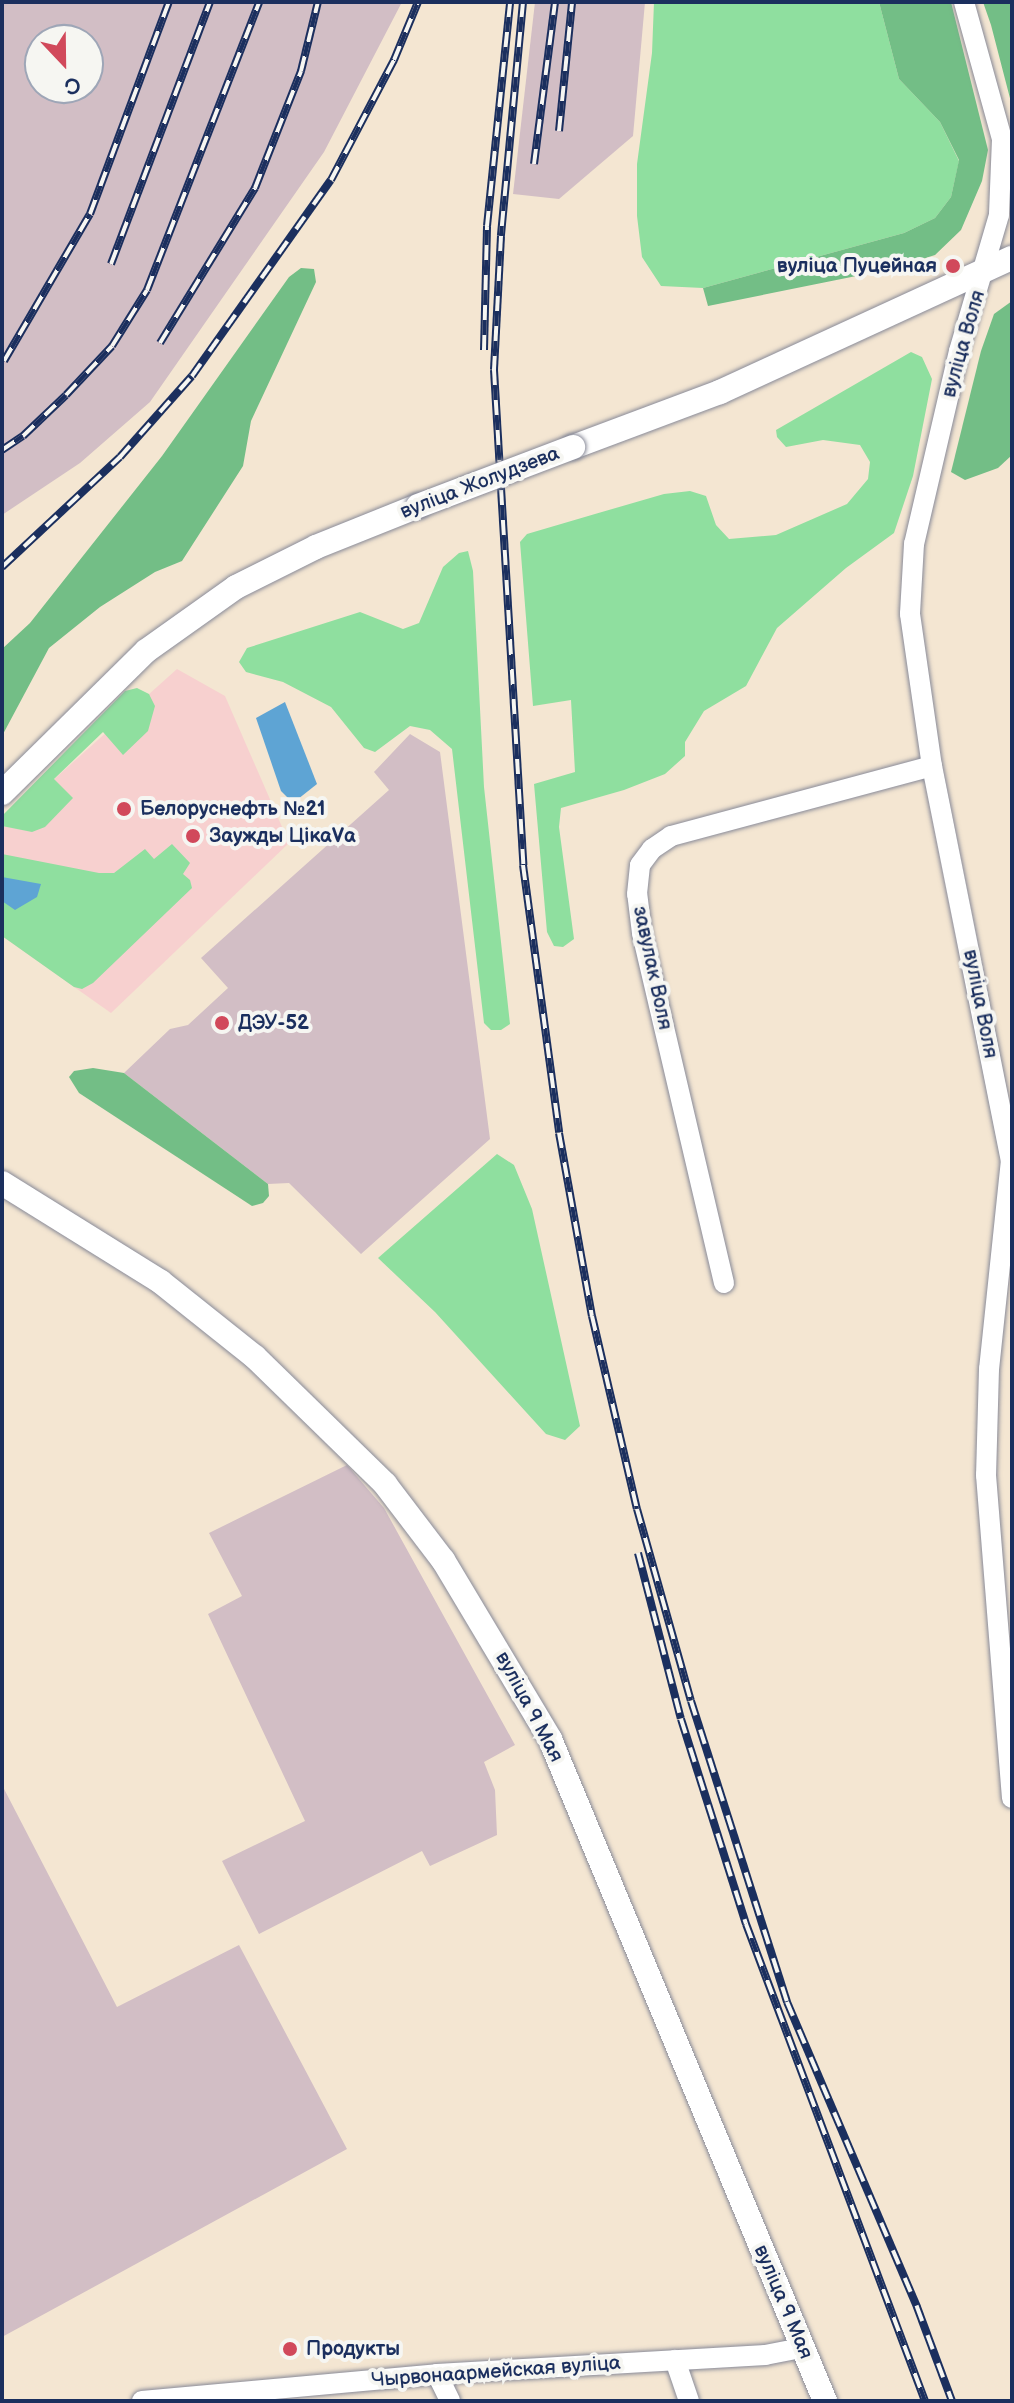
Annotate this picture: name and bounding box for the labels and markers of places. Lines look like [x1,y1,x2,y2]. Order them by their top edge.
place label: вуліца Пуцейная [777,254,937,278]
marker: вуліца Пуцейная [944,257,962,275]
place label: Белоруснефть №21 [140,797,325,821]
marker: Белоруснефть №21 [115,800,133,818]
place label: Заужды ЦікаVа [209,824,356,848]
marker: Заужды ЦікаVа [184,827,202,845]
place label: ДЭУ-52 [238,1011,309,1035]
marker: ДЭУ-52 [213,1014,231,1032]
place label: Продукты [306,2337,400,2361]
marker: Продукты [281,2340,299,2358]

